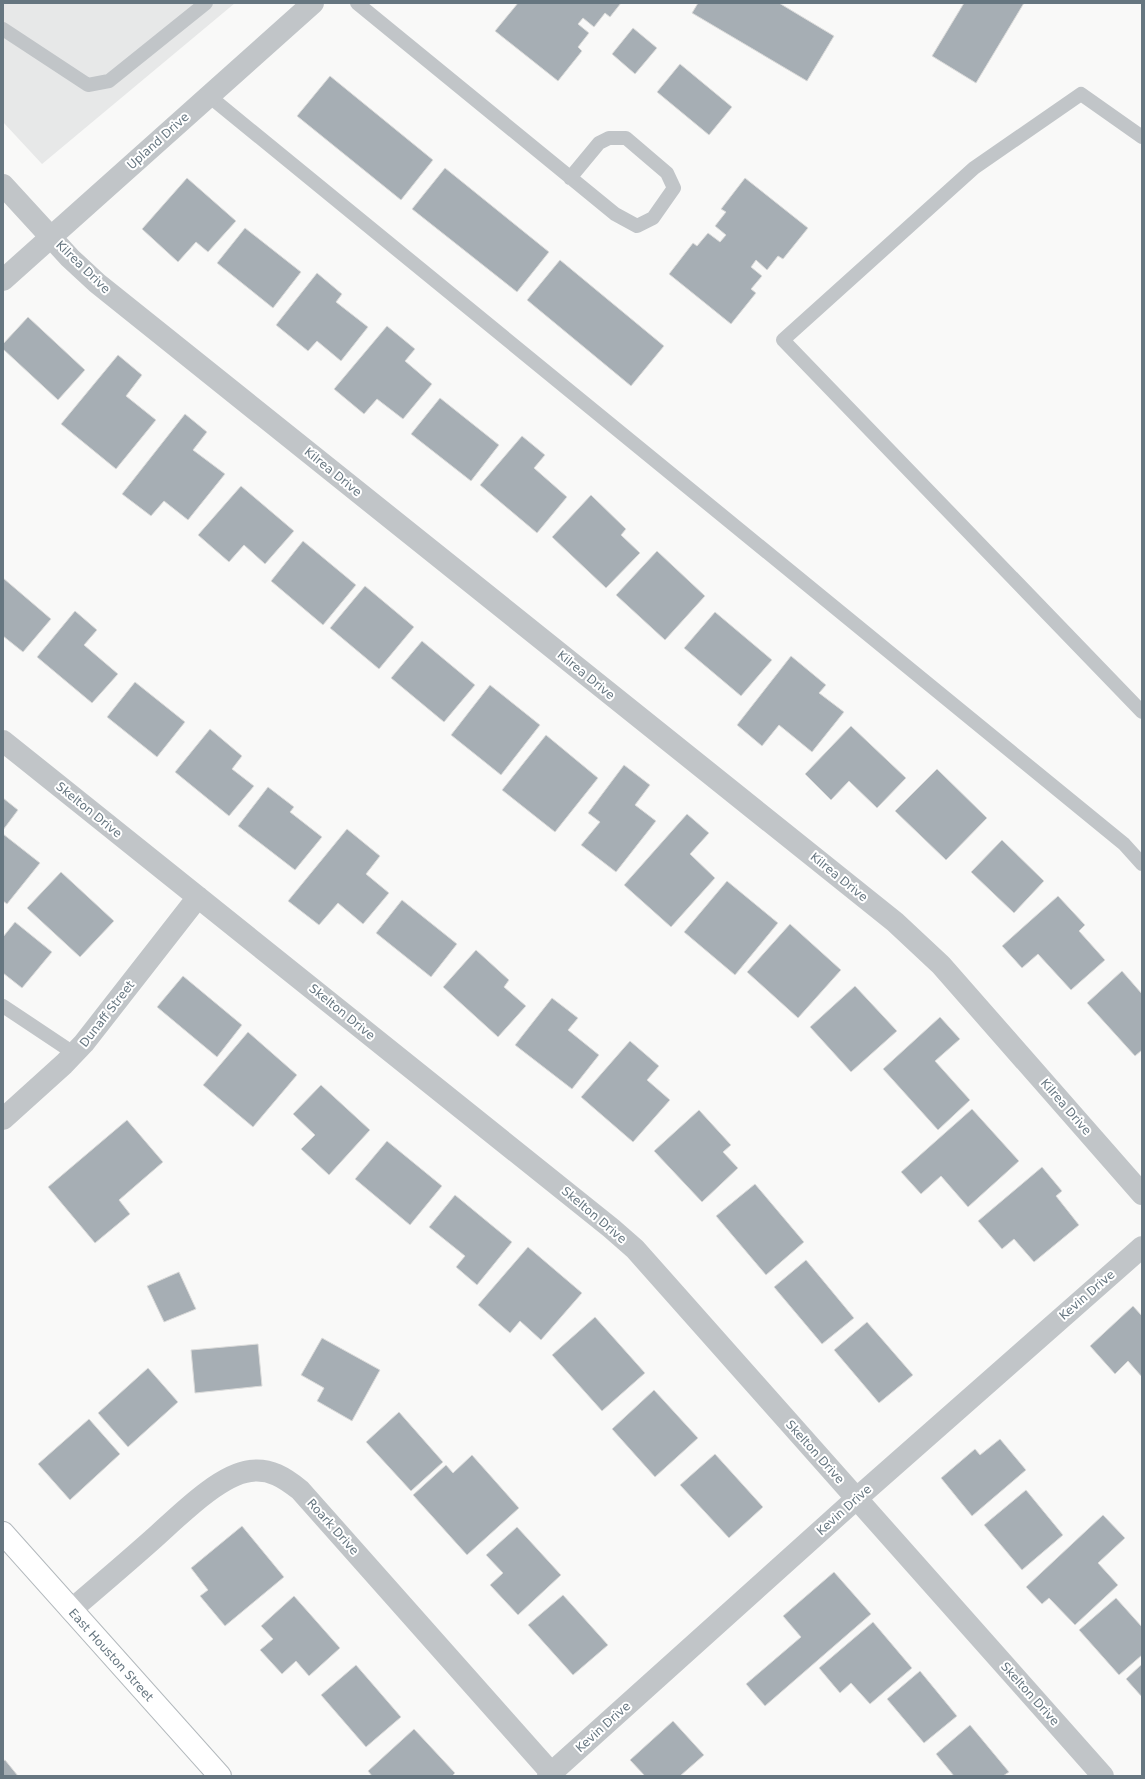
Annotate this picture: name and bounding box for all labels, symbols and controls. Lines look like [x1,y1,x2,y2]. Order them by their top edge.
street label: Upland Drive [124,110,192,172]
street label: Kilrea Drive [53,238,113,296]
street label: Kilrea Drive [301,445,365,499]
street label: Kilrea Drive [554,648,618,702]
street label: Skelton Drive [53,779,125,841]
street label: Kilrea Drive [807,850,871,904]
street label: Dunaff Street [77,978,137,1050]
street label: Skelton Drive [306,981,378,1043]
street label: Kilrea Drive [1038,1076,1094,1138]
street label: Skelton Drive [559,1184,629,1246]
street label: Kevin Drive [1057,1267,1117,1323]
street label: Skelton Drive [783,1417,847,1487]
street label: Kevin Drive [814,1482,874,1538]
street label: Roark Drive [304,1496,362,1558]
street label: East Houston Street [66,1606,157,1704]
street label: Skelton Drive [998,1659,1062,1729]
street label: Kevin Drive [573,1699,633,1755]

